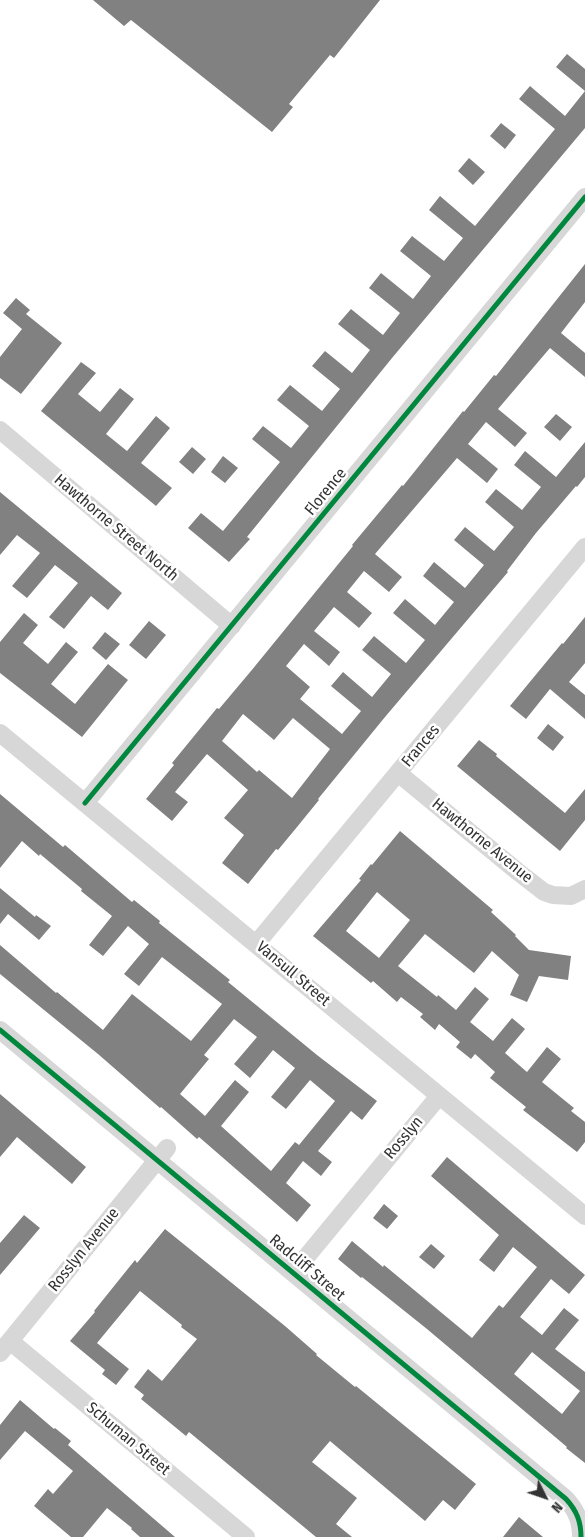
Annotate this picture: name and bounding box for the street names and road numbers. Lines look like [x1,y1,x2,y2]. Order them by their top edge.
street label: Florence [301,464,351,520]
street label: Hawthorne Street North [50,470,182,586]
street label: Frances [398,721,444,771]
street label: Hawthorne Avenue [428,795,536,887]
street label: Vansull Street [252,938,334,1010]
street label: Rosslyn [381,1113,427,1163]
street label: Rosslyn Avenue [44,1204,124,1296]
street label: Radcliff Street [265,1231,349,1305]
street label: Schuman Street [82,1398,174,1480]

